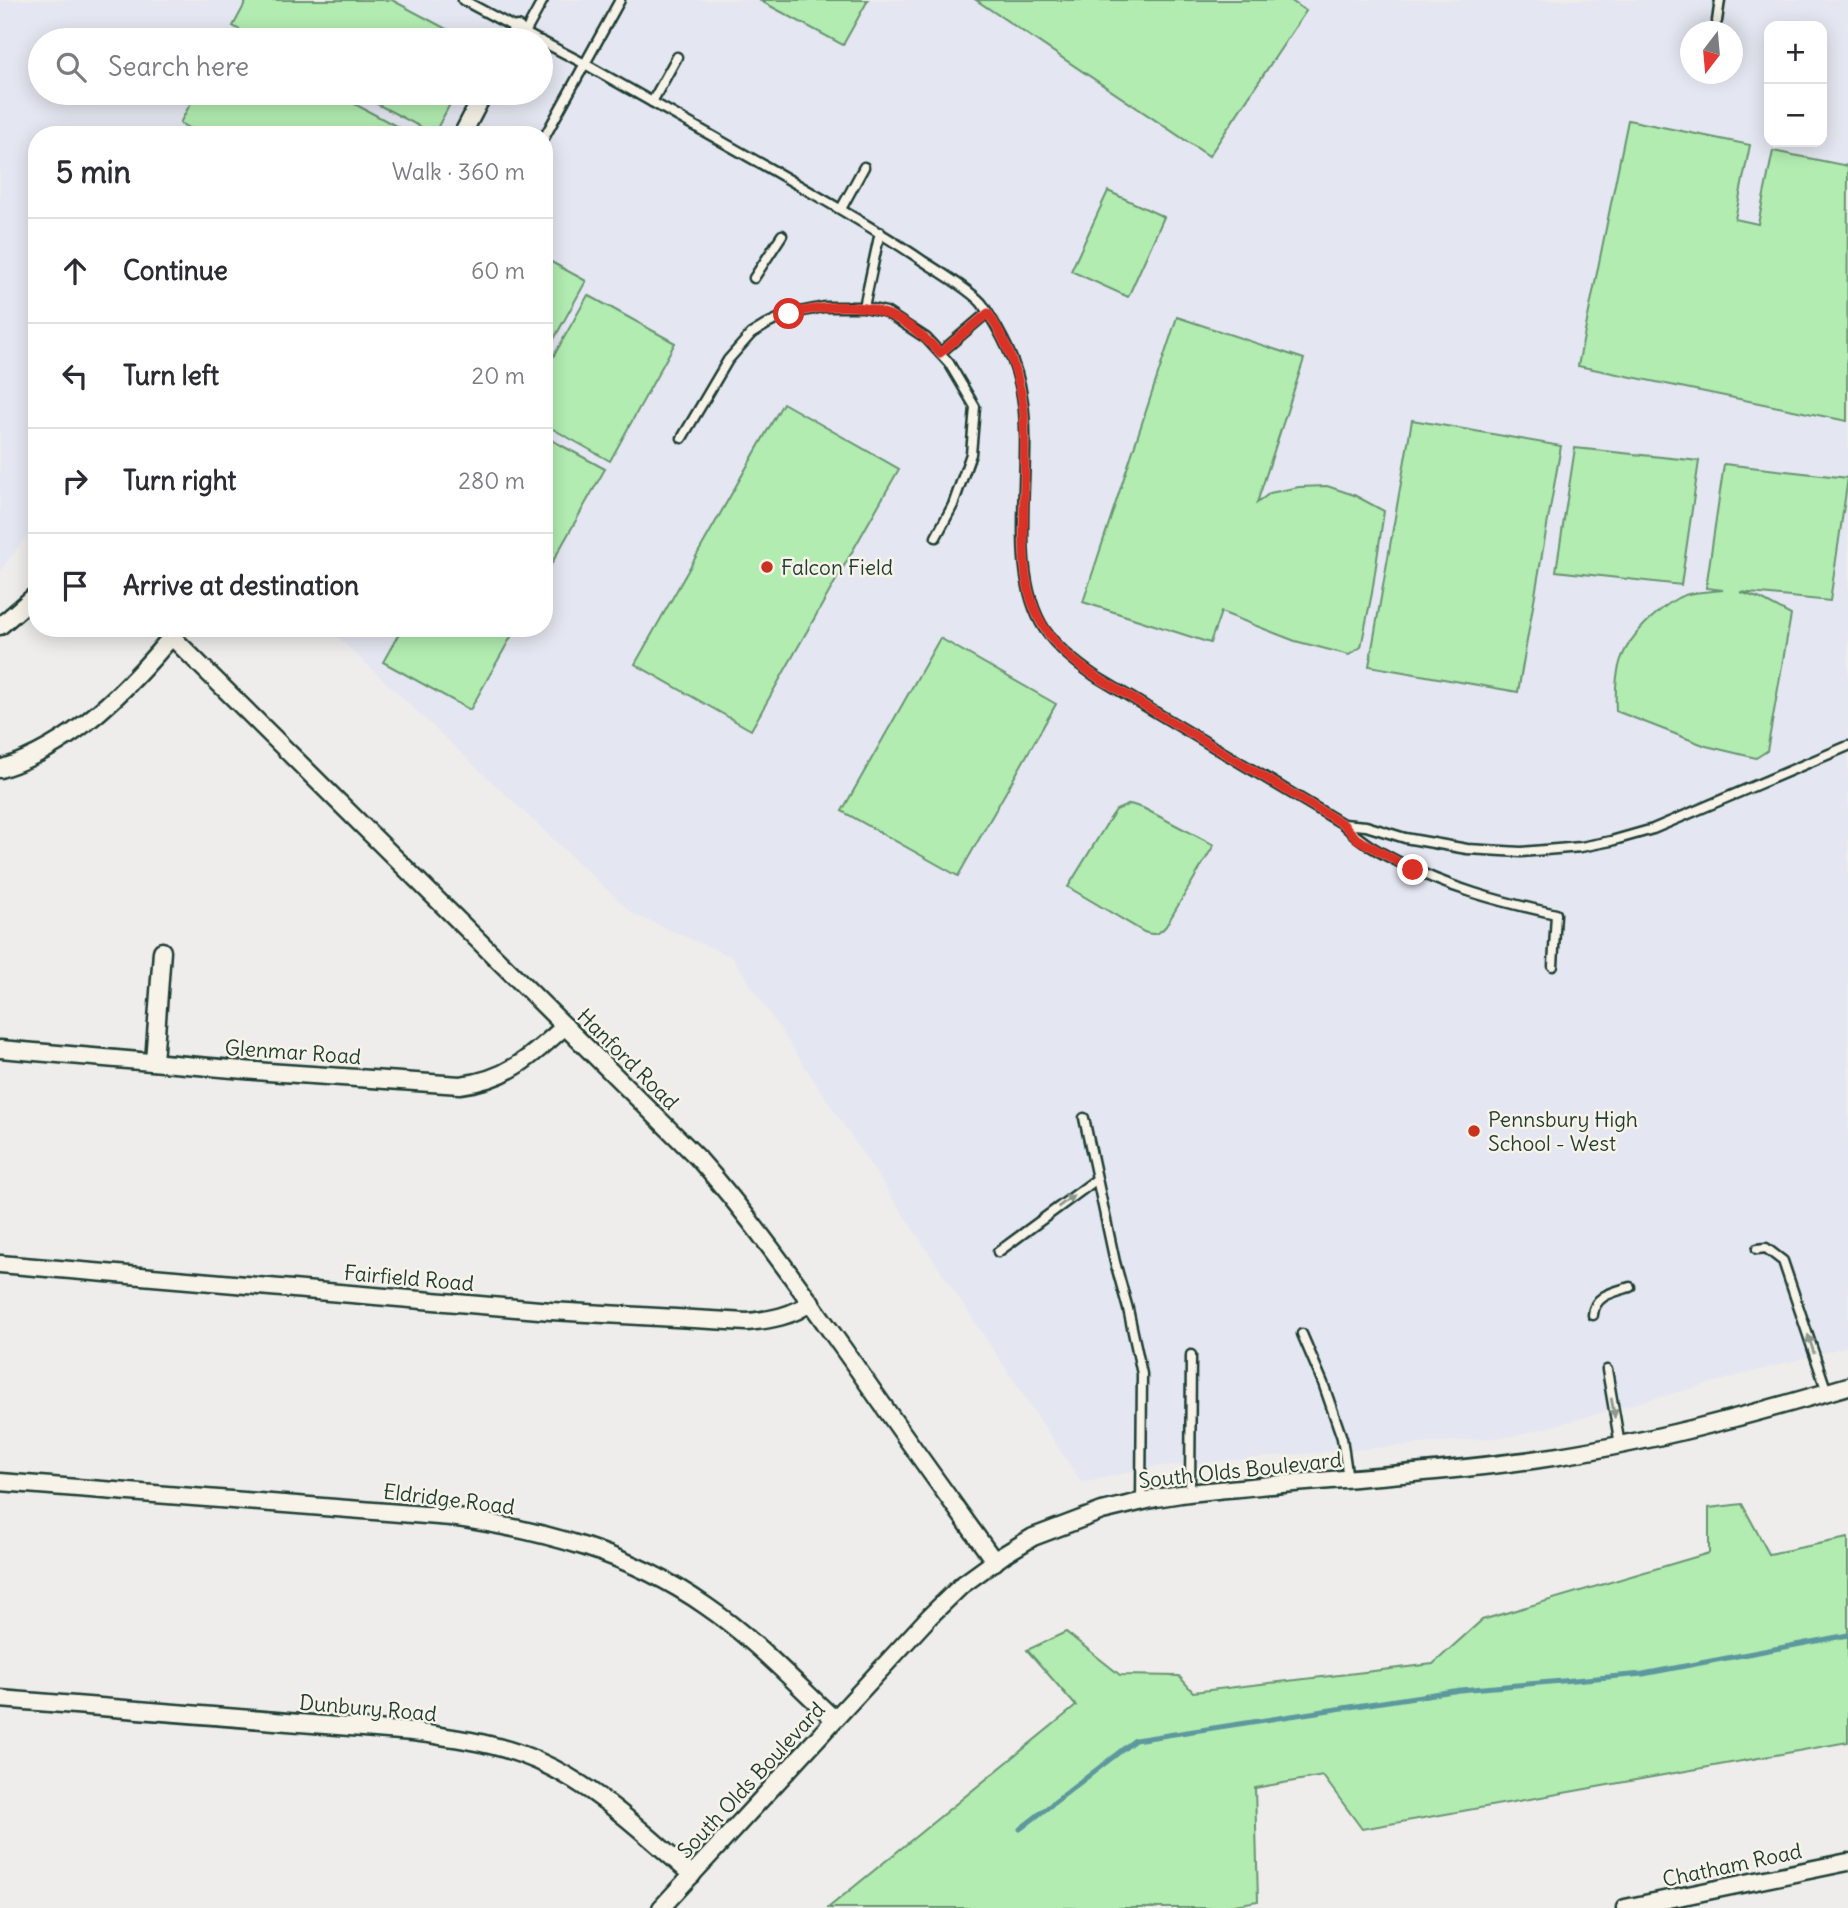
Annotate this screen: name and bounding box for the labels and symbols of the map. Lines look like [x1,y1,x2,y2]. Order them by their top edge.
north arrow [1680,21,1743,84]
route start [773,298,804,329]
place label: Falcon Field [781,554,893,581]
marker: Falcon Field [759,559,775,575]
route end [1397,854,1428,885]
street label: Hanford Road [572,1003,684,1115]
street label: Glenmar Road [224,1034,362,1070]
place label: Pennsbury High School - West [1488,1106,1638,1157]
marker: Pennsbury High School - West [1466,1123,1482,1139]
one-way arrow [1057,1195,1075,1209]
street label: Fairfield Road [343,1259,475,1297]
one-way arrow [1805,1333,1816,1354]
one-way arrow [1608,1397,1619,1419]
street label: South Olds Boulevard [1137,1446,1343,1494]
street label: Eldridge Road [382,1478,516,1520]
street label: Dunbury Road [298,1689,438,1727]
street label: South Olds Boulevard [671,1696,831,1864]
street label: Chatham Road [1660,1837,1804,1893]

